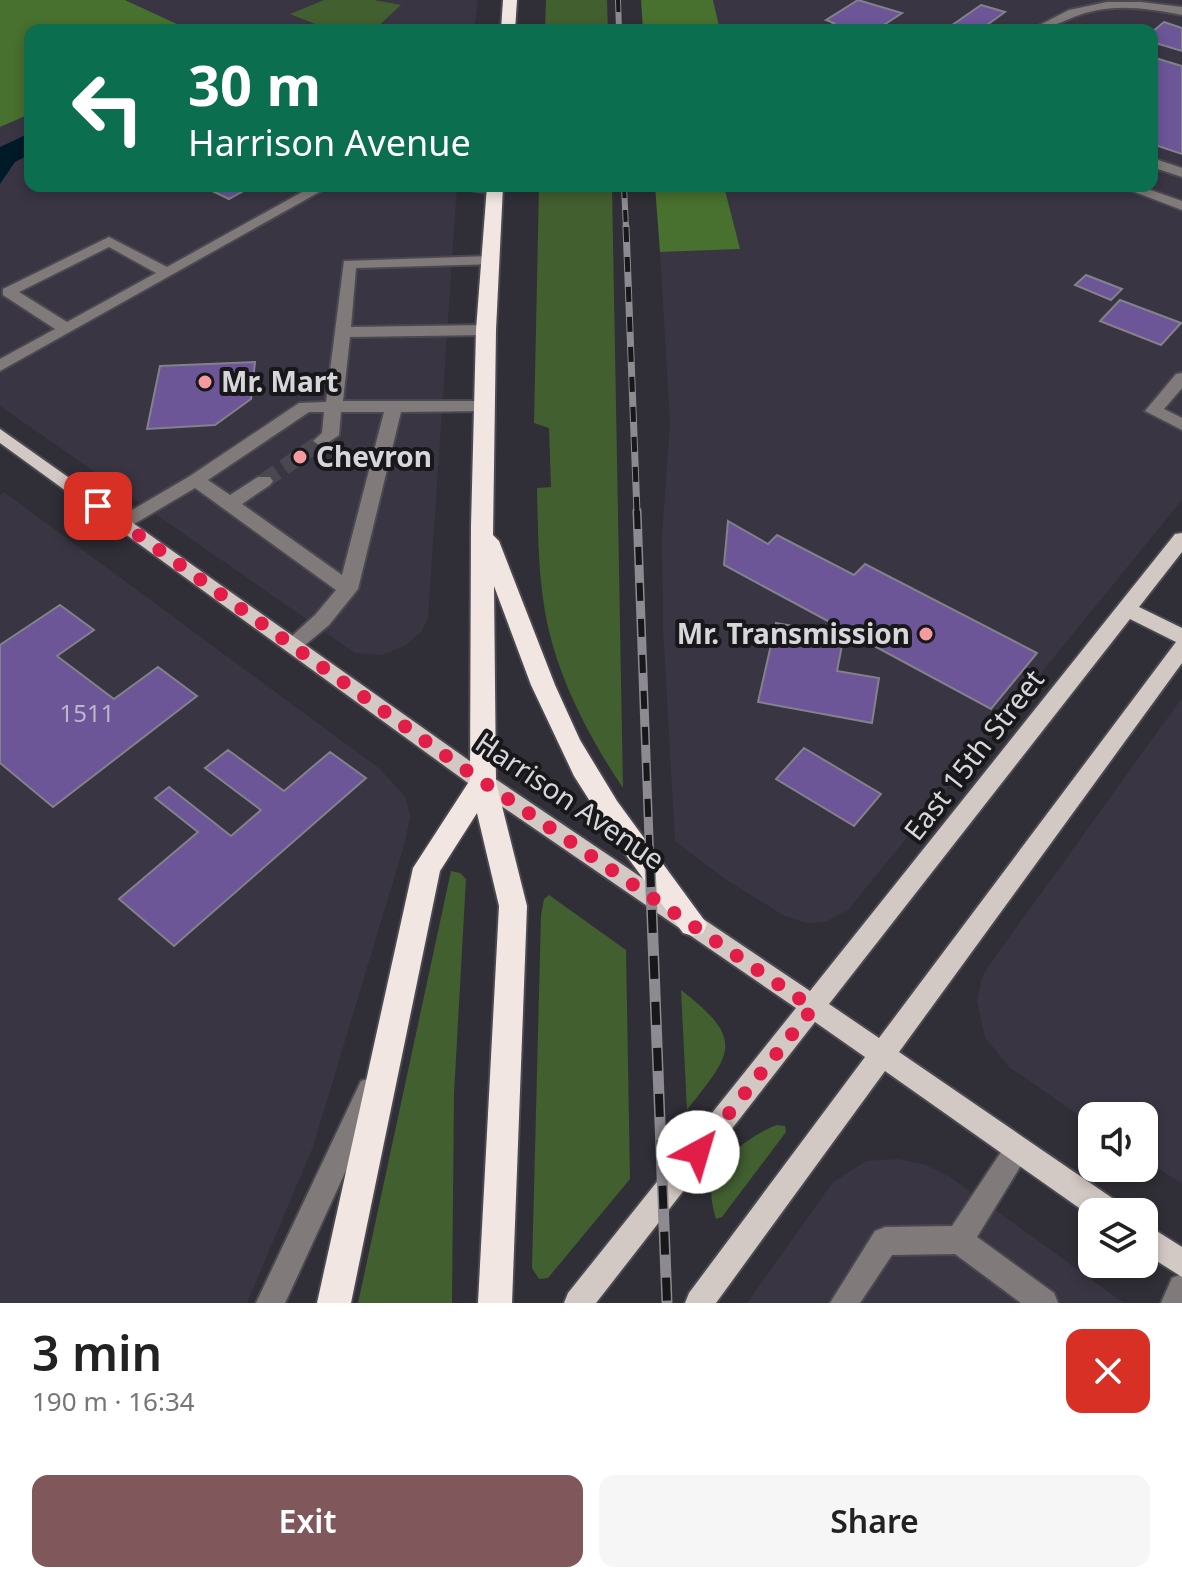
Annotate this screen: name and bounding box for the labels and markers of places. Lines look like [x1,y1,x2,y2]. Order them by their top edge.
place label: Mr. Mart [221,362,338,400]
marker: Mr. Mart [196,373,214,391]
place label: Chevron [316,437,432,475]
marker: Chevron [291,448,309,466]
pin [64,472,132,540]
place label: Mr. Transmission [677,614,910,652]
marker: Mr. Transmission [917,625,935,643]

